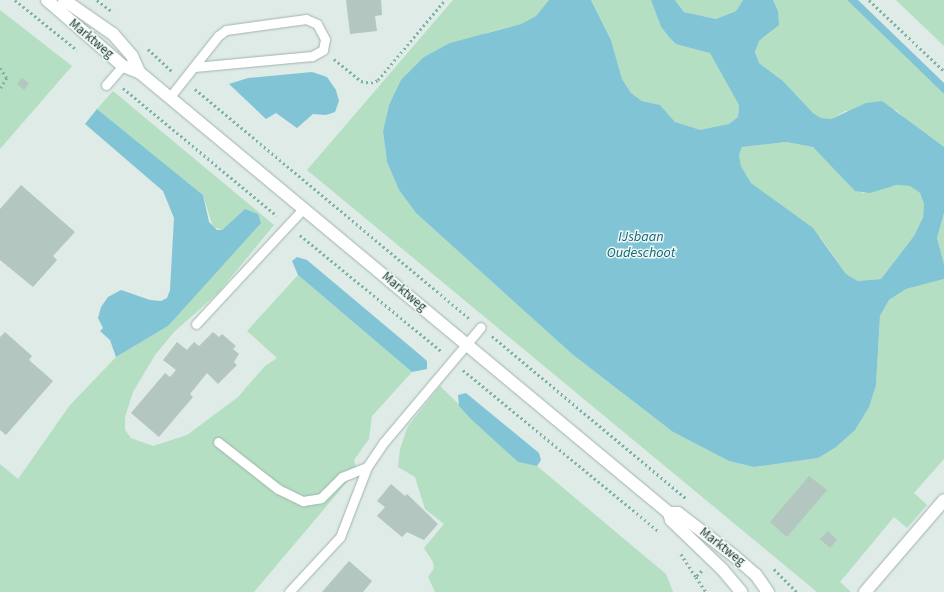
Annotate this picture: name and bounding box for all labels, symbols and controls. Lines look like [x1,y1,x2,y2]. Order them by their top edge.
street label: Marktweg [66,16,116,62]
water label: IJsbaan Oudeschoot [607,229,675,262]
street label: Marktweg [379,269,429,315]
street label: Marktweg [696,524,748,570]

